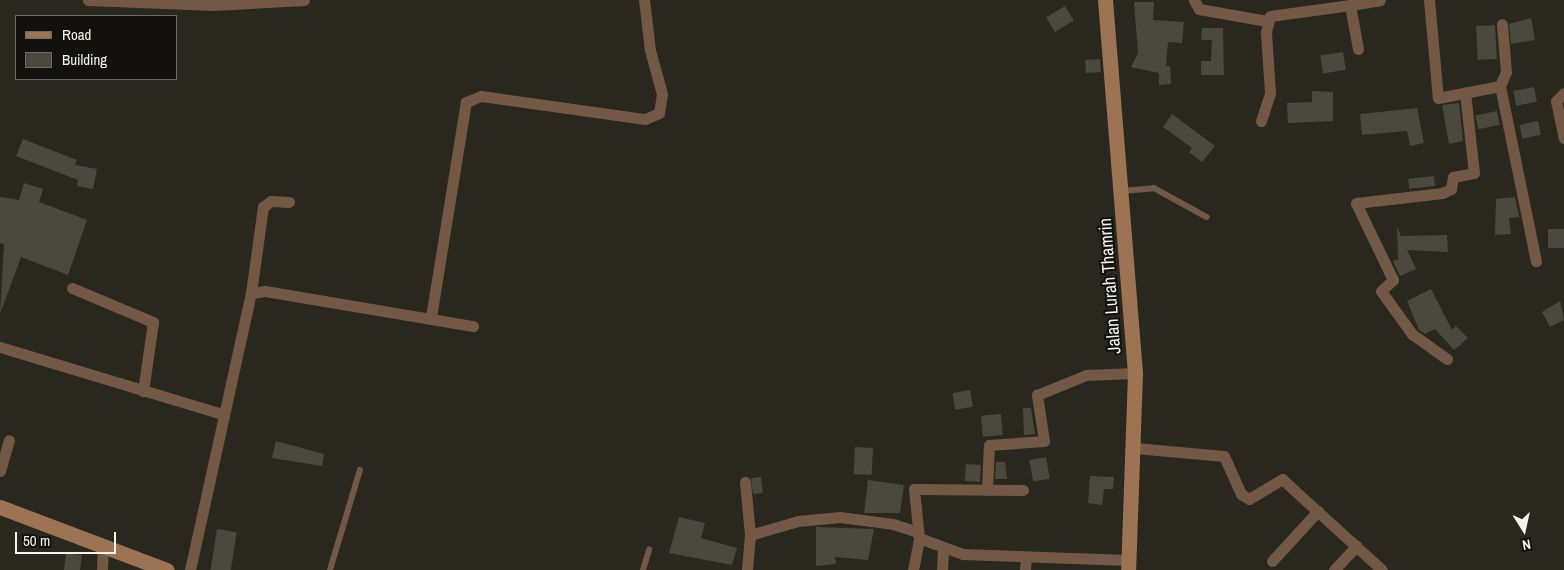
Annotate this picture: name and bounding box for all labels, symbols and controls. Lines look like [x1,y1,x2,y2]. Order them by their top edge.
legend [15,15,178,80]
text: Road [62,24,91,45]
text: Building [62,49,107,70]
street label: Jalan Lurah Thamrin [1094,217,1126,355]
north arrow [1499,505,1549,555]
scale bar [18,522,119,554]
text: 50 m [23,530,50,551]
text: N [1521,535,1532,554]

